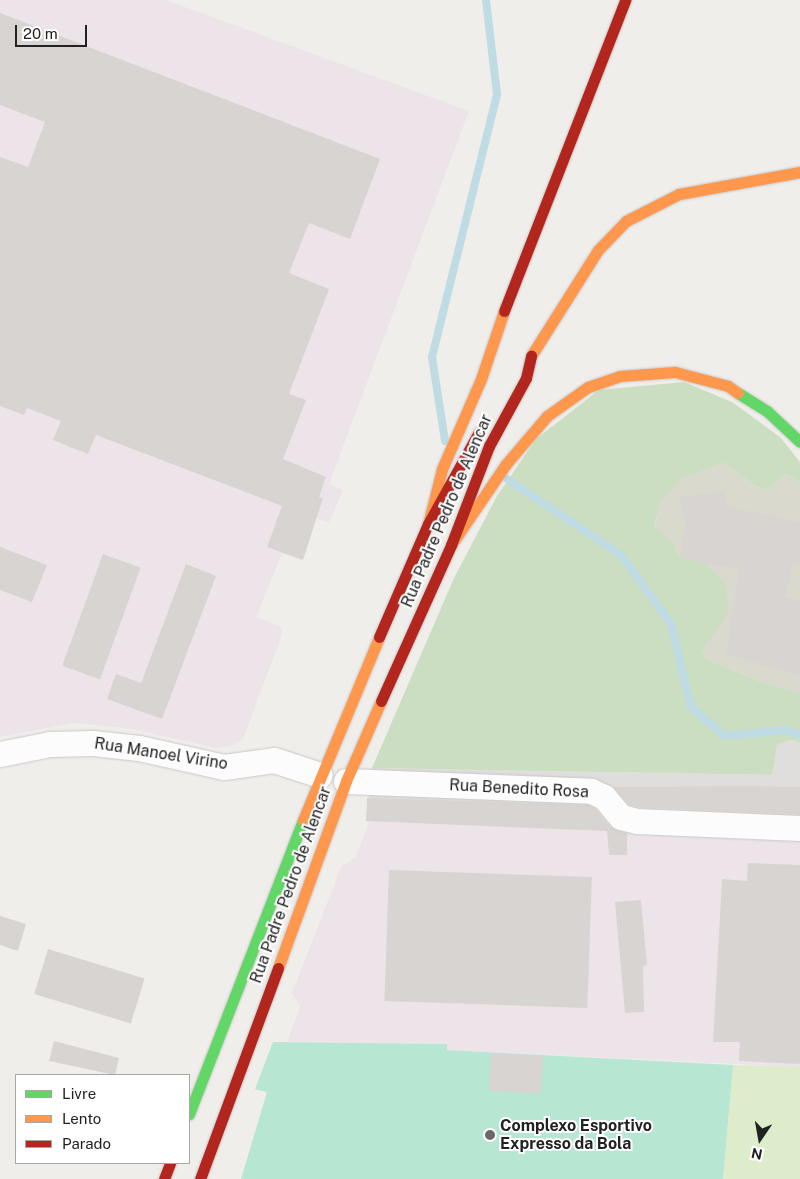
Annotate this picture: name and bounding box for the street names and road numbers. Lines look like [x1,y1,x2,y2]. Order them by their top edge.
street label: Rua Padre Pedro de Alencar [397,411,497,611]
street label: Rua Manoel Virino [93,734,229,774]
street label: Rua Benedito Rosa [449,776,589,802]
street label: Rua Padre Pedro de Alencar [246,784,336,986]

